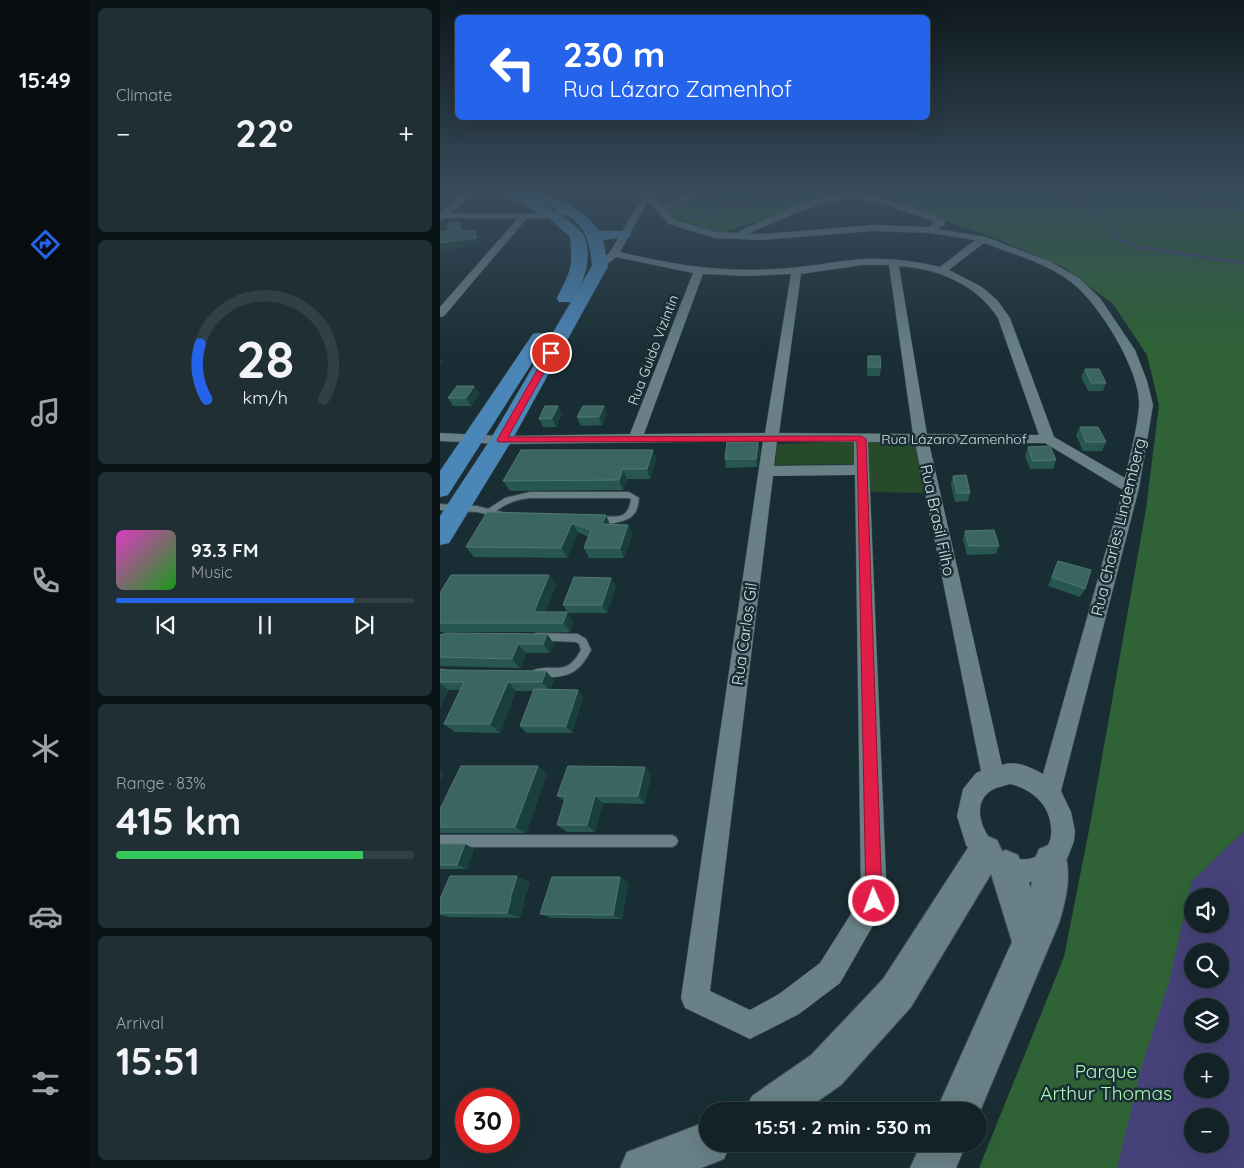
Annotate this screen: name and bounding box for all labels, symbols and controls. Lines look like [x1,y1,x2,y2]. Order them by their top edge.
text: 230 m [563,32,665,76]
icon: left [480,35,545,100]
text: 15:49 [19,66,71,94]
text: Rua Lázaro Zamenhof [563,75,792,103]
text: Climate [116,85,172,105]
text: 22° [235,109,293,157]
text: − [116,116,131,151]
text: + [398,116,414,151]
icon: directions [28,227,63,262]
street label: Rua Guido Vizintin [624,292,682,408]
text: 28 [236,326,294,391]
pin [530,332,572,374]
icon: arrive [537,339,565,367]
text: km/h [242,386,288,408]
icon: music [28,395,63,430]
street label: Rua Lázaro Zamenhof [881,430,1027,448]
street label: Rua Charles Lindemberg [1086,436,1150,618]
street label: Rua Brasil Filho [916,462,960,578]
text: 93.3 FM [191,538,259,562]
text: Music [191,562,233,582]
icon: phone [28,563,63,598]
street label: Rua Carlos Gil [727,581,761,687]
icon: previous [152,611,180,639]
icon: pause [251,611,279,639]
icon: next [350,611,378,639]
icon: climate [28,731,63,766]
text: Range · 83% [116,773,206,793]
text: 415 km [116,797,241,845]
position arrow [847,874,899,926]
map controls [1184,888,1229,1153]
button: sound [1184,888,1229,933]
icon: car [28,899,63,934]
button: search [1184,943,1229,988]
button: layers [1184,998,1229,1043]
text: Arrival [116,1013,164,1033]
text: 15:51 [116,1037,200,1085]
button: + [1184,1053,1229,1098]
park label: Parque Arthur Thomas [1040,1059,1172,1105]
icon: filters [28,1066,63,1101]
speed limit sign: 30 [455,1088,520,1153]
button: − [1184,1108,1229,1153]
text: 15:51 · 2 min · 530 m [755,1115,931,1139]

